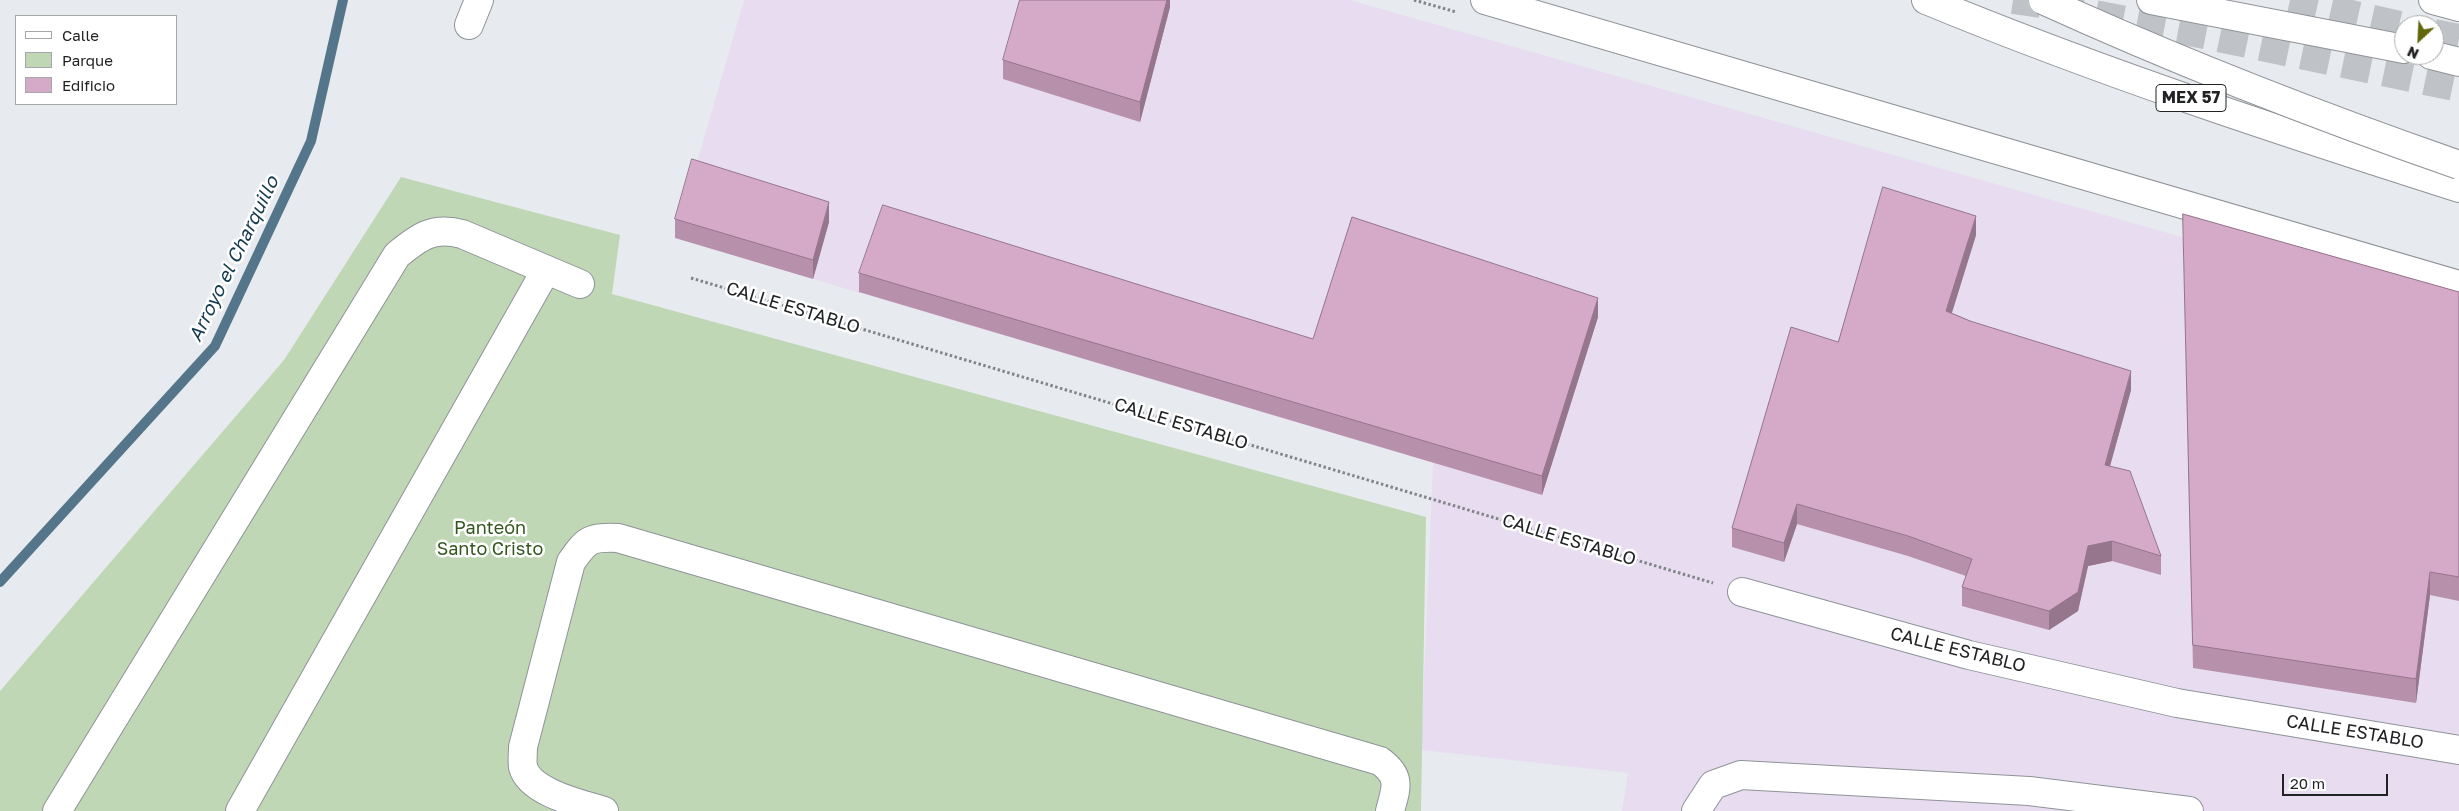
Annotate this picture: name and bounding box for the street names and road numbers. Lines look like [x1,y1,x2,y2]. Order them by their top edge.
road number: MEX 57 [2156,85,2226,112]
street label: CALLE ESTABLO [723,277,863,339]
street label: CALLE ESTABLO [1111,393,1251,455]
street label: CALLE ESTABLO [1499,509,1639,571]
street label: CALLE ESTABLO [1888,623,2028,677]
street label: CALLE ESTABLO [2285,710,2425,754]

